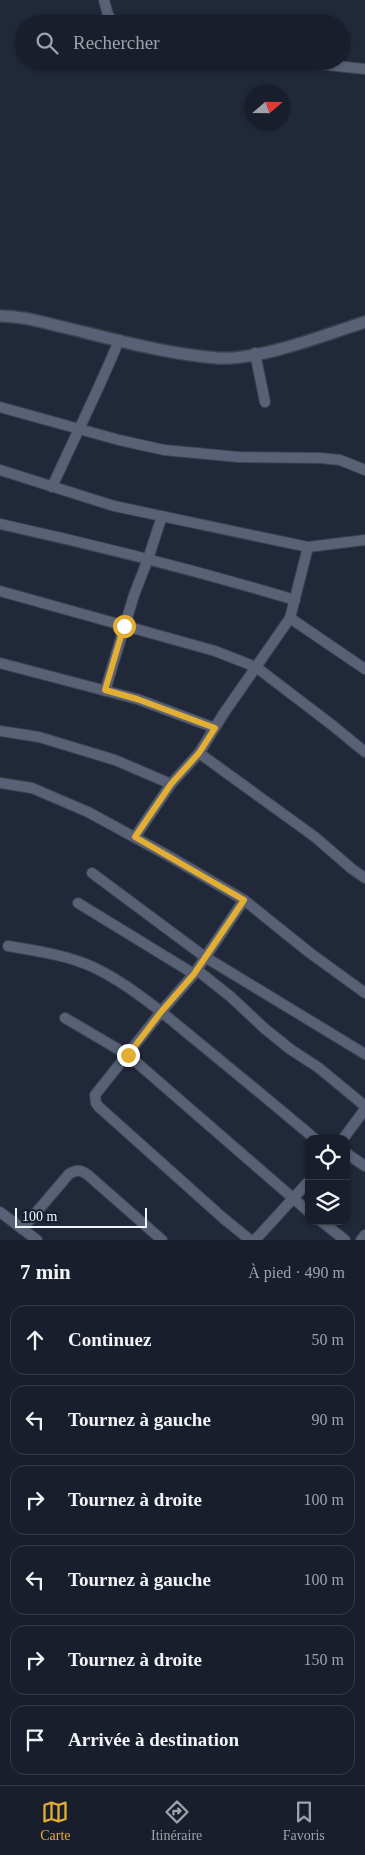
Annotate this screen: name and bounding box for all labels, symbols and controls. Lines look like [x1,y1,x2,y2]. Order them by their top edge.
search box [15,15,350,70]
icon: search [33,29,61,57]
text: Rechercher [73,32,160,53]
north arrow [245,85,290,130]
route start [113,615,136,638]
route end [117,1044,140,1067]
map controls [305,1135,350,1225]
button: locate [305,1135,350,1180]
button: layers [305,1180,350,1225]
scale bar [15,1205,148,1228]
text: 100 m [22,1209,57,1224]
text: 7 min [20,1260,71,1284]
text: À pied · 490 m [248,1264,345,1281]
icon: ahead [21,1326,49,1354]
text: Continuez [68,1329,151,1350]
text: 50 m [312,1331,344,1348]
icon: left [21,1406,49,1434]
text: Tournez à gauche [68,1409,211,1430]
text: 90 m [312,1411,344,1428]
icon: right [21,1486,49,1514]
text: Tournez à droite [68,1489,202,1510]
text: 100 m [304,1491,344,1508]
icon: left [21,1566,49,1594]
text: Tournez à gauche [68,1569,211,1590]
text: 100 m [304,1571,344,1588]
icon: right [21,1646,49,1674]
text: Tournez à droite [68,1649,202,1670]
text: 150 m [304,1651,344,1668]
icon: arrive [21,1726,49,1754]
text: Arrivée à destination [68,1729,239,1750]
tab: Carte [40,1798,71,1844]
tab: Itinéraire [151,1798,202,1844]
tab: Favoris [283,1798,325,1844]

